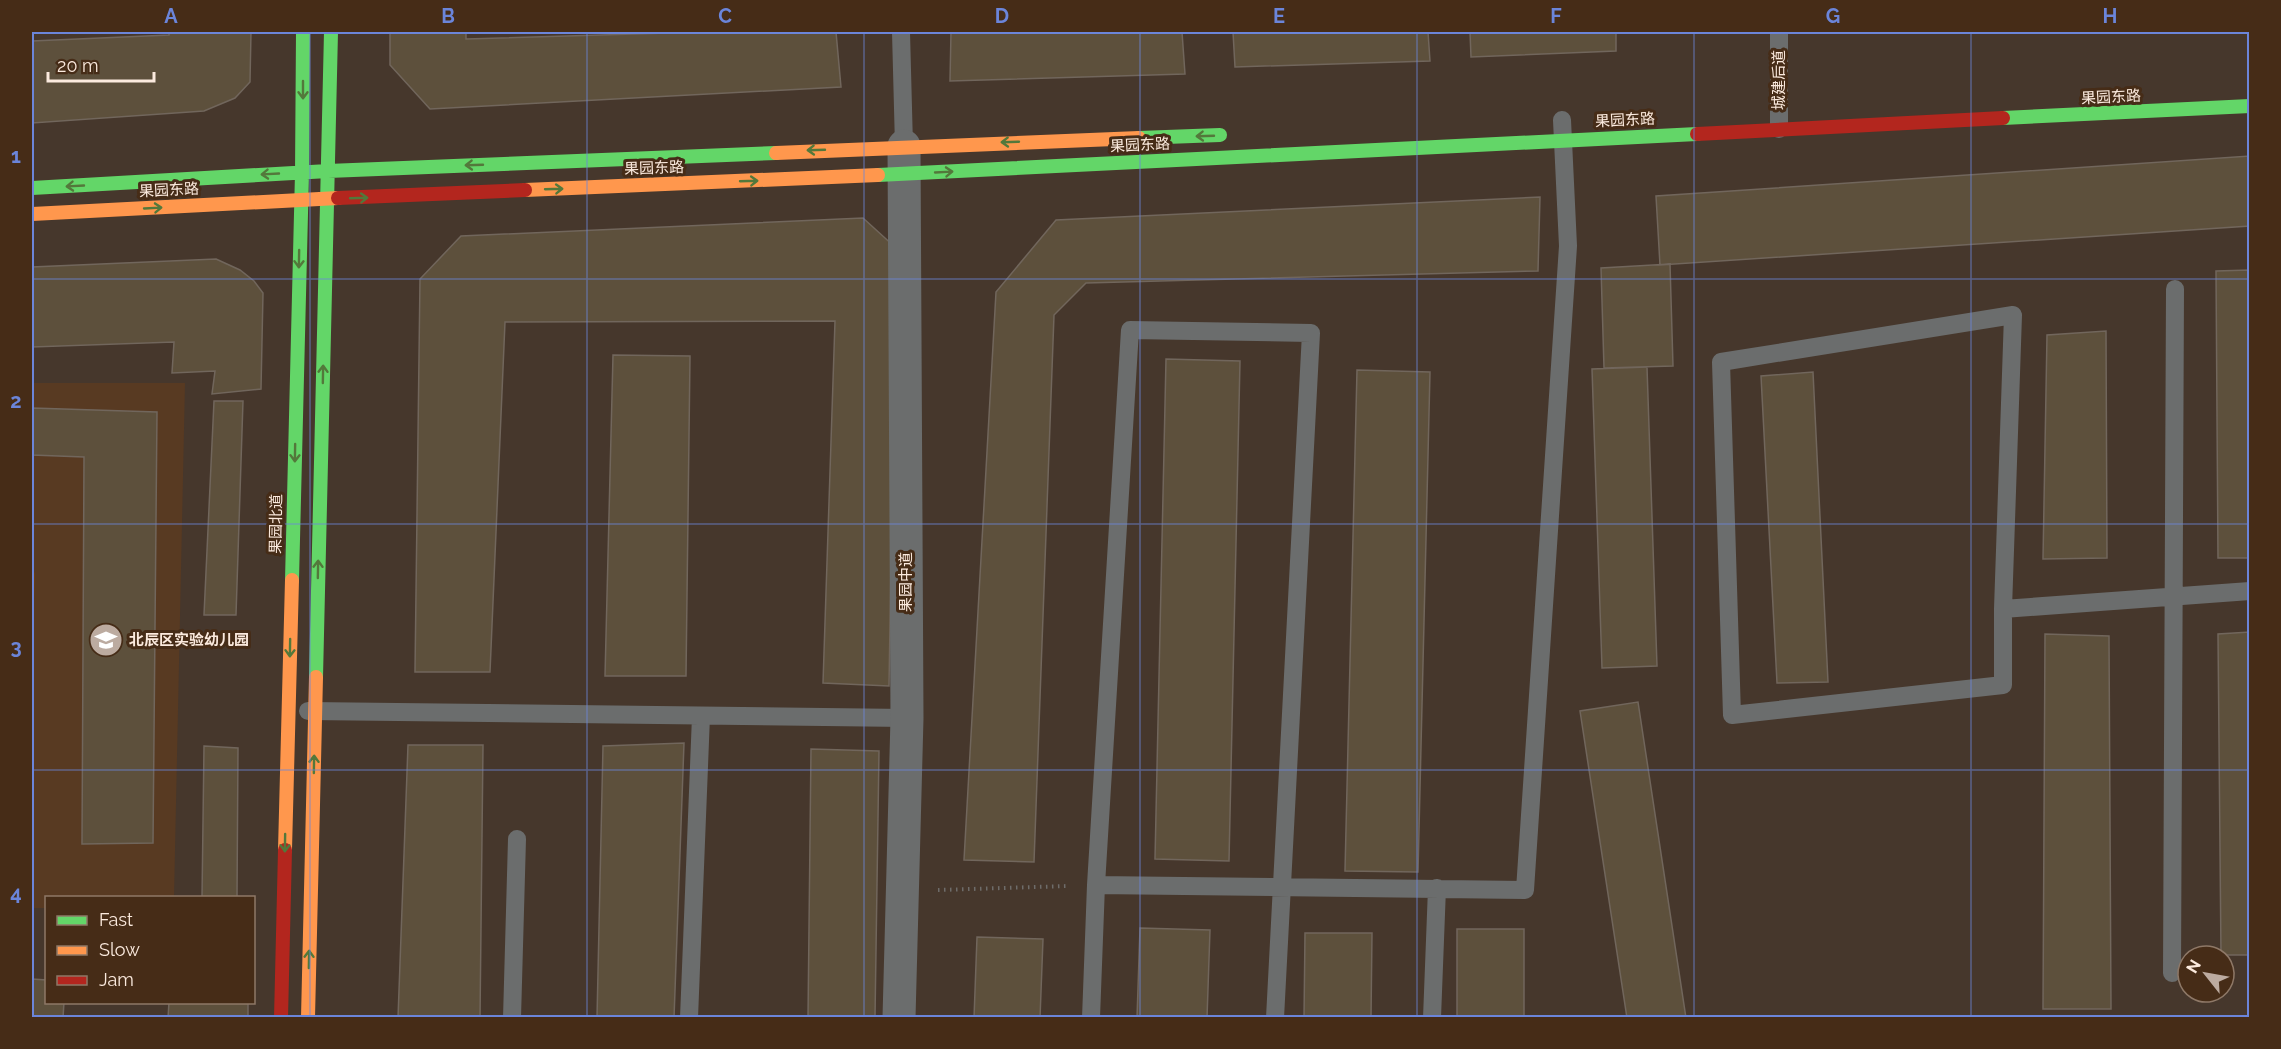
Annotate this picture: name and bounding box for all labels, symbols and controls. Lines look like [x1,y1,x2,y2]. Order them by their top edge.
text: A [164,4,178,28]
text: B [441,4,455,28]
text: C [718,4,732,28]
text: D [995,4,1009,28]
text: E [1273,4,1285,28]
text: F [1550,4,1562,28]
text: G [1826,4,1840,28]
text: H [2103,4,2117,28]
scale bar [48,45,154,83]
street label: 城建后道 [1770,50,1788,110]
text: 20 m [57,55,99,76]
one-way arrow [297,79,309,99]
street label: 果园东路 [2081,86,2141,108]
street label: 果园东路 [1595,109,1655,131]
one-way arrow [1196,130,1216,141]
street label: 果园东路 [1110,134,1170,156]
one-way arrow [1001,137,1021,148]
text: 1 [11,144,21,168]
one-way arrow [806,145,826,156]
street label: 果园东路 [624,158,684,178]
one-way arrow [464,159,484,170]
one-way arrow [933,166,953,177]
one-way arrow [261,169,281,180]
one-way arrow [738,175,758,186]
street label: 果园东路 [139,179,199,201]
one-way arrow [66,180,86,191]
one-way arrow [544,184,564,195]
one-way arrow [349,192,369,203]
one-way arrow [142,202,162,213]
one-way arrow [294,248,305,268]
one-way arrow [318,365,329,385]
text: 2 [10,389,22,413]
one-way arrow [289,443,300,463]
street label: 果园北道 [266,494,286,554]
street label: 果园中道 [897,552,915,612]
one-way arrow [313,560,324,580]
school or university icon: 北辰区实验幼儿园 [88,622,124,658]
place label: 北辰区实验幼儿园 [129,631,249,649]
text: 3 [10,635,22,659]
one-way arrow [284,638,296,658]
one-way arrow [308,755,320,775]
one-way arrow [279,833,291,853]
text: 4 [10,881,22,905]
legend [45,896,255,1004]
text: Fast [99,909,133,930]
text: Slow [99,939,140,960]
north arrow [2176,944,2236,1004]
one-way arrow [304,950,315,970]
text: N [2182,956,2205,977]
text: Jam [99,969,134,990]

